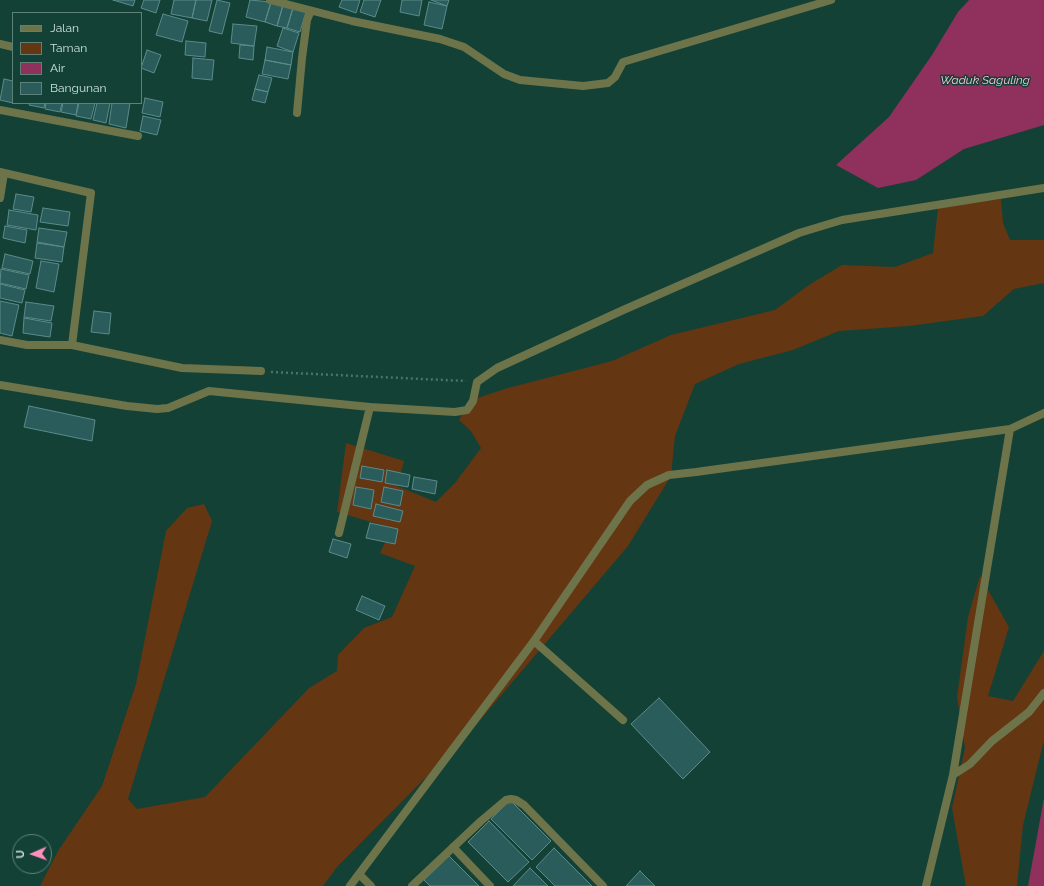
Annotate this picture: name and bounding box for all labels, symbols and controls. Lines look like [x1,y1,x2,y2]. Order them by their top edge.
legend [12,12,142,104]
text: Jalan [50,21,79,35]
text: Taman [50,41,87,55]
text: Air [50,61,65,75]
water label: Waduk Saguling [940,73,1030,87]
text: Bangunan [50,81,107,95]
north arrow [12,834,52,874]
text: U [14,850,27,859]

